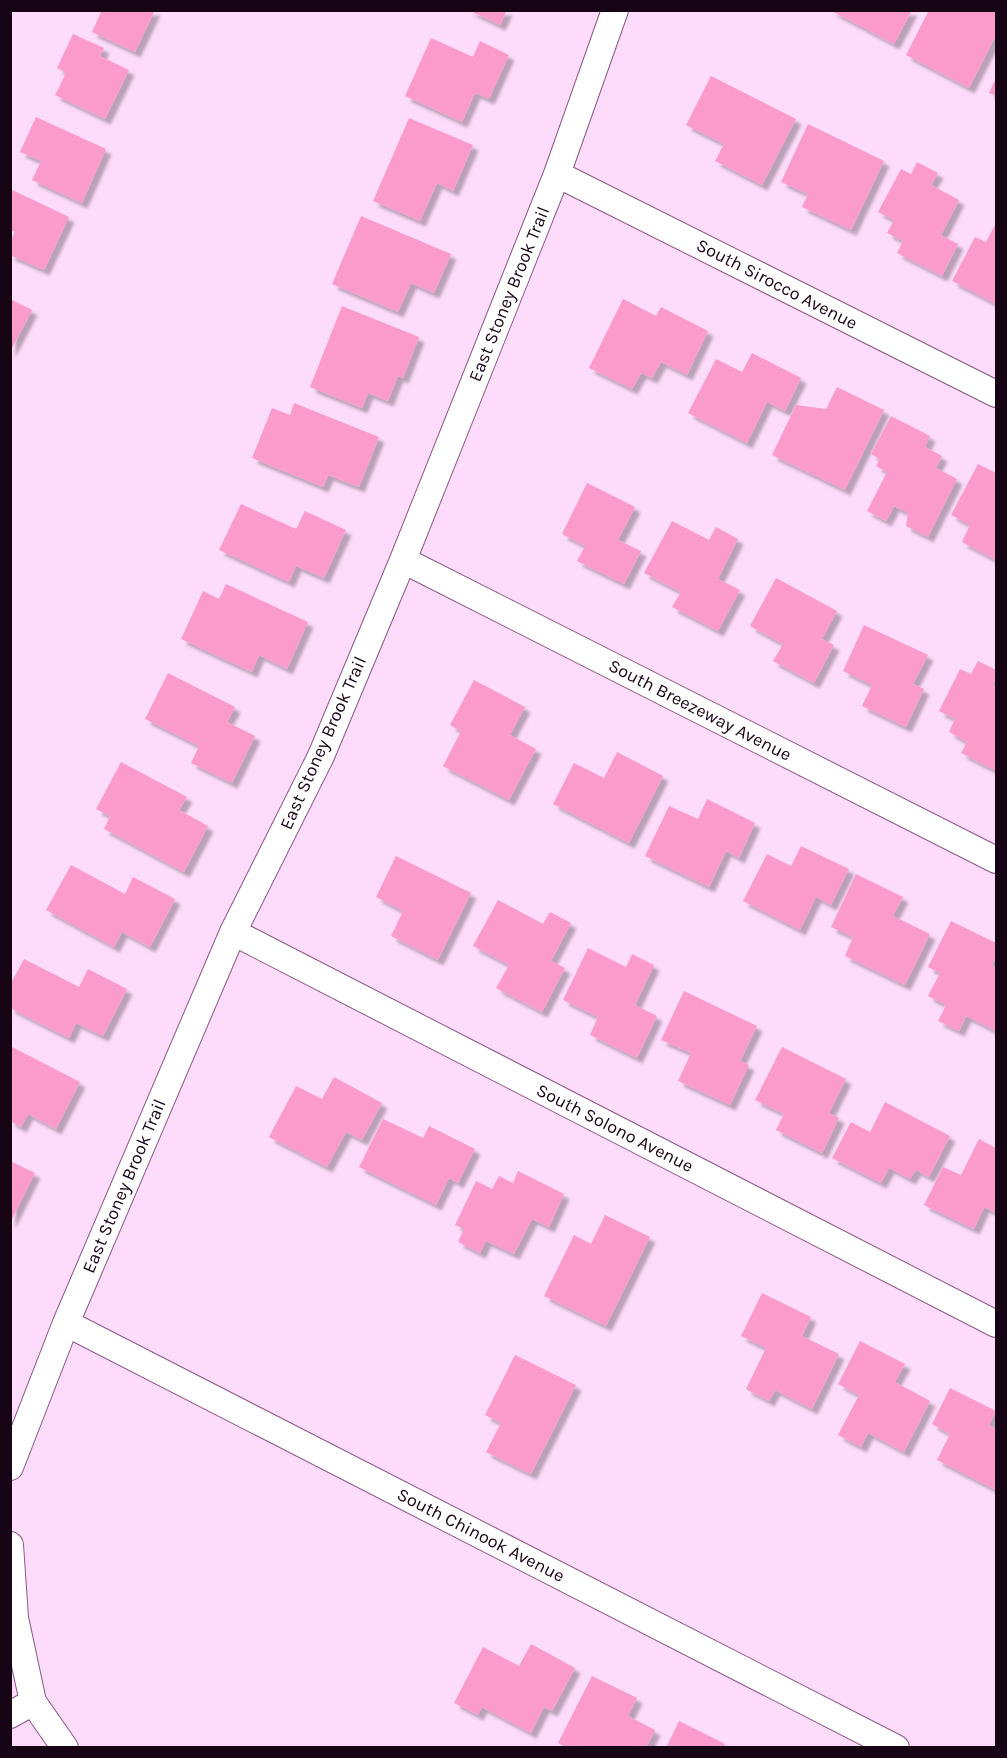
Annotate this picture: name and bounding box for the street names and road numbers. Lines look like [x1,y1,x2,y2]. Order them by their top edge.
street label: East Stoney Brook Trail [464,203,554,385]
street label: South Sirocco Avenue [693,234,861,334]
street label: East Stoney Brook Trail [275,653,371,833]
street label: South Breezeway Avenue [605,654,795,766]
street label: South Solono Avenue [533,1079,697,1177]
street label: East Stoney Brook Trail [77,1096,171,1276]
street label: South Chinook Avenue [394,1483,568,1587]

